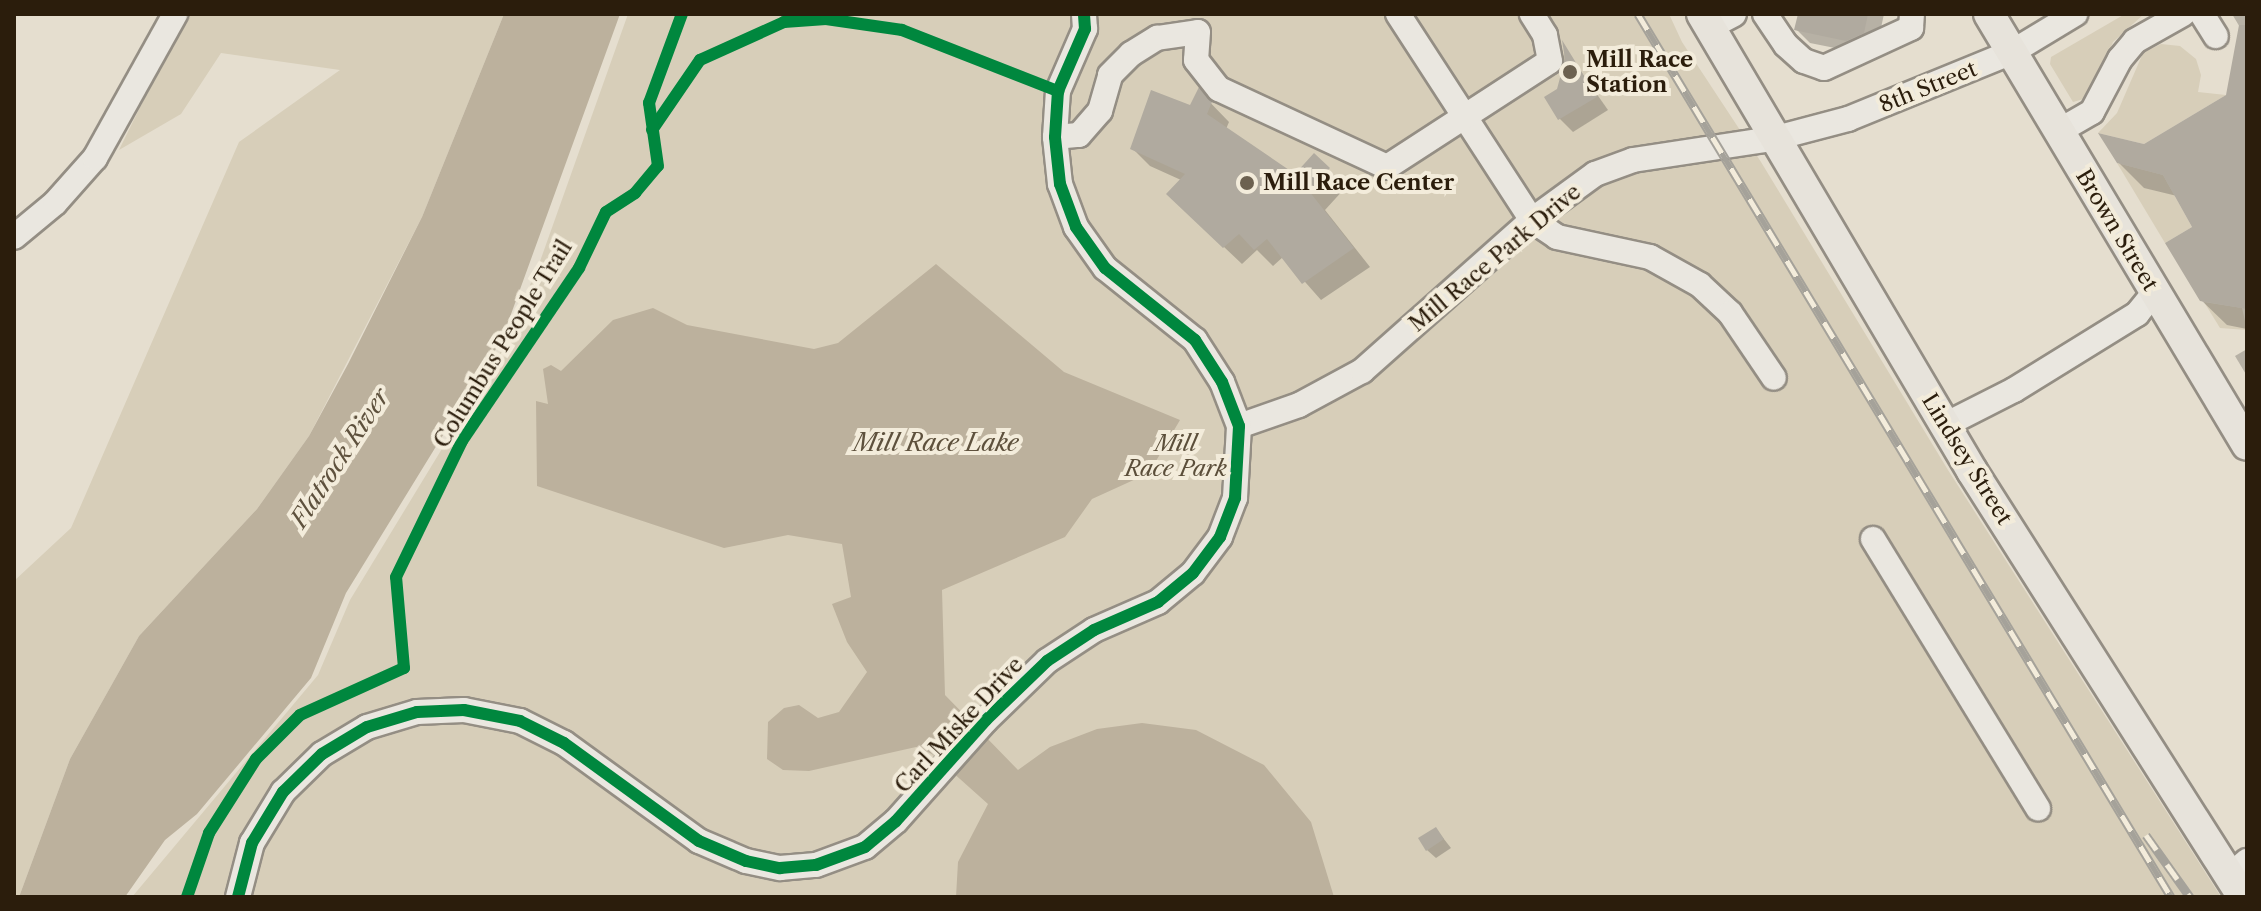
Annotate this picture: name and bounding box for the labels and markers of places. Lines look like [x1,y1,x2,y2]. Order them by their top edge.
place label: Mill Race Station [1586,46,1693,98]
marker: Mill Race Station [1561,63,1579,81]
place label: Mill Race Center [1263,170,1454,196]
marker: Mill Race Center [1238,174,1256,192]

